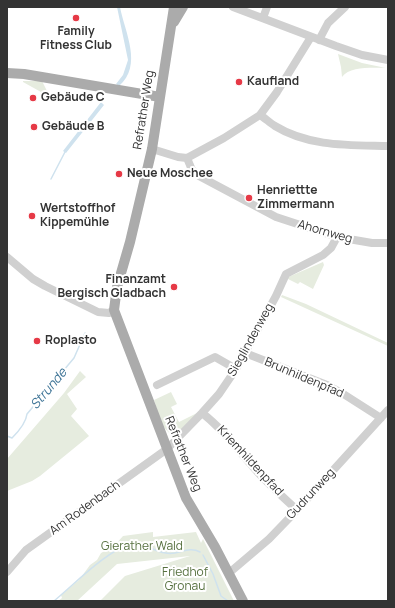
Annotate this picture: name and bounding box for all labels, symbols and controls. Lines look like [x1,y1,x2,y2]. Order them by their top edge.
marker: Family Fitness Club [71,13,81,23]
place label: Family Fitness Club [40,25,112,53]
street label: Refrather Weg [131,69,157,151]
place label: Kaufland [247,75,299,89]
marker: Kaufland [234,77,244,87]
place label: Gebäude C [41,91,105,105]
marker: Gebäude C [28,93,38,103]
place label: Gebäude B [42,120,104,134]
marker: Gebäude B [29,122,39,132]
place label: Neue Moschee [127,167,213,181]
marker: Neue Moschee [114,169,124,179]
place label: Henriettte Zimmermann [257,184,335,212]
marker: Henriettte Zimmermann [244,193,254,203]
place label: Wertstoffhof Kippemühle [40,202,115,230]
marker: Wertstoffhof Kippemühle [27,211,37,221]
street label: Ahornweg [296,217,354,247]
place label: Finanzamt Bergisch Gladbach [57,273,166,301]
marker: Finanzamt Bergisch Gladbach [169,282,179,292]
street label: Sieglindenweg [225,301,277,379]
place label: Roplasto [45,334,97,348]
marker: Roplasto [32,336,42,346]
street label: Brunhildenpfad [262,355,346,401]
water label: Strunde [27,365,71,413]
street label: Refrather Weg [161,414,205,494]
street label: Kriemhildenpfad [214,423,286,499]
street label: Gudrunweg [284,466,338,522]
street label: Am Rodenbach [47,478,123,538]
park label: Gierather Wald [101,540,183,554]
park label: Friedhof Gronau [162,566,208,594]

